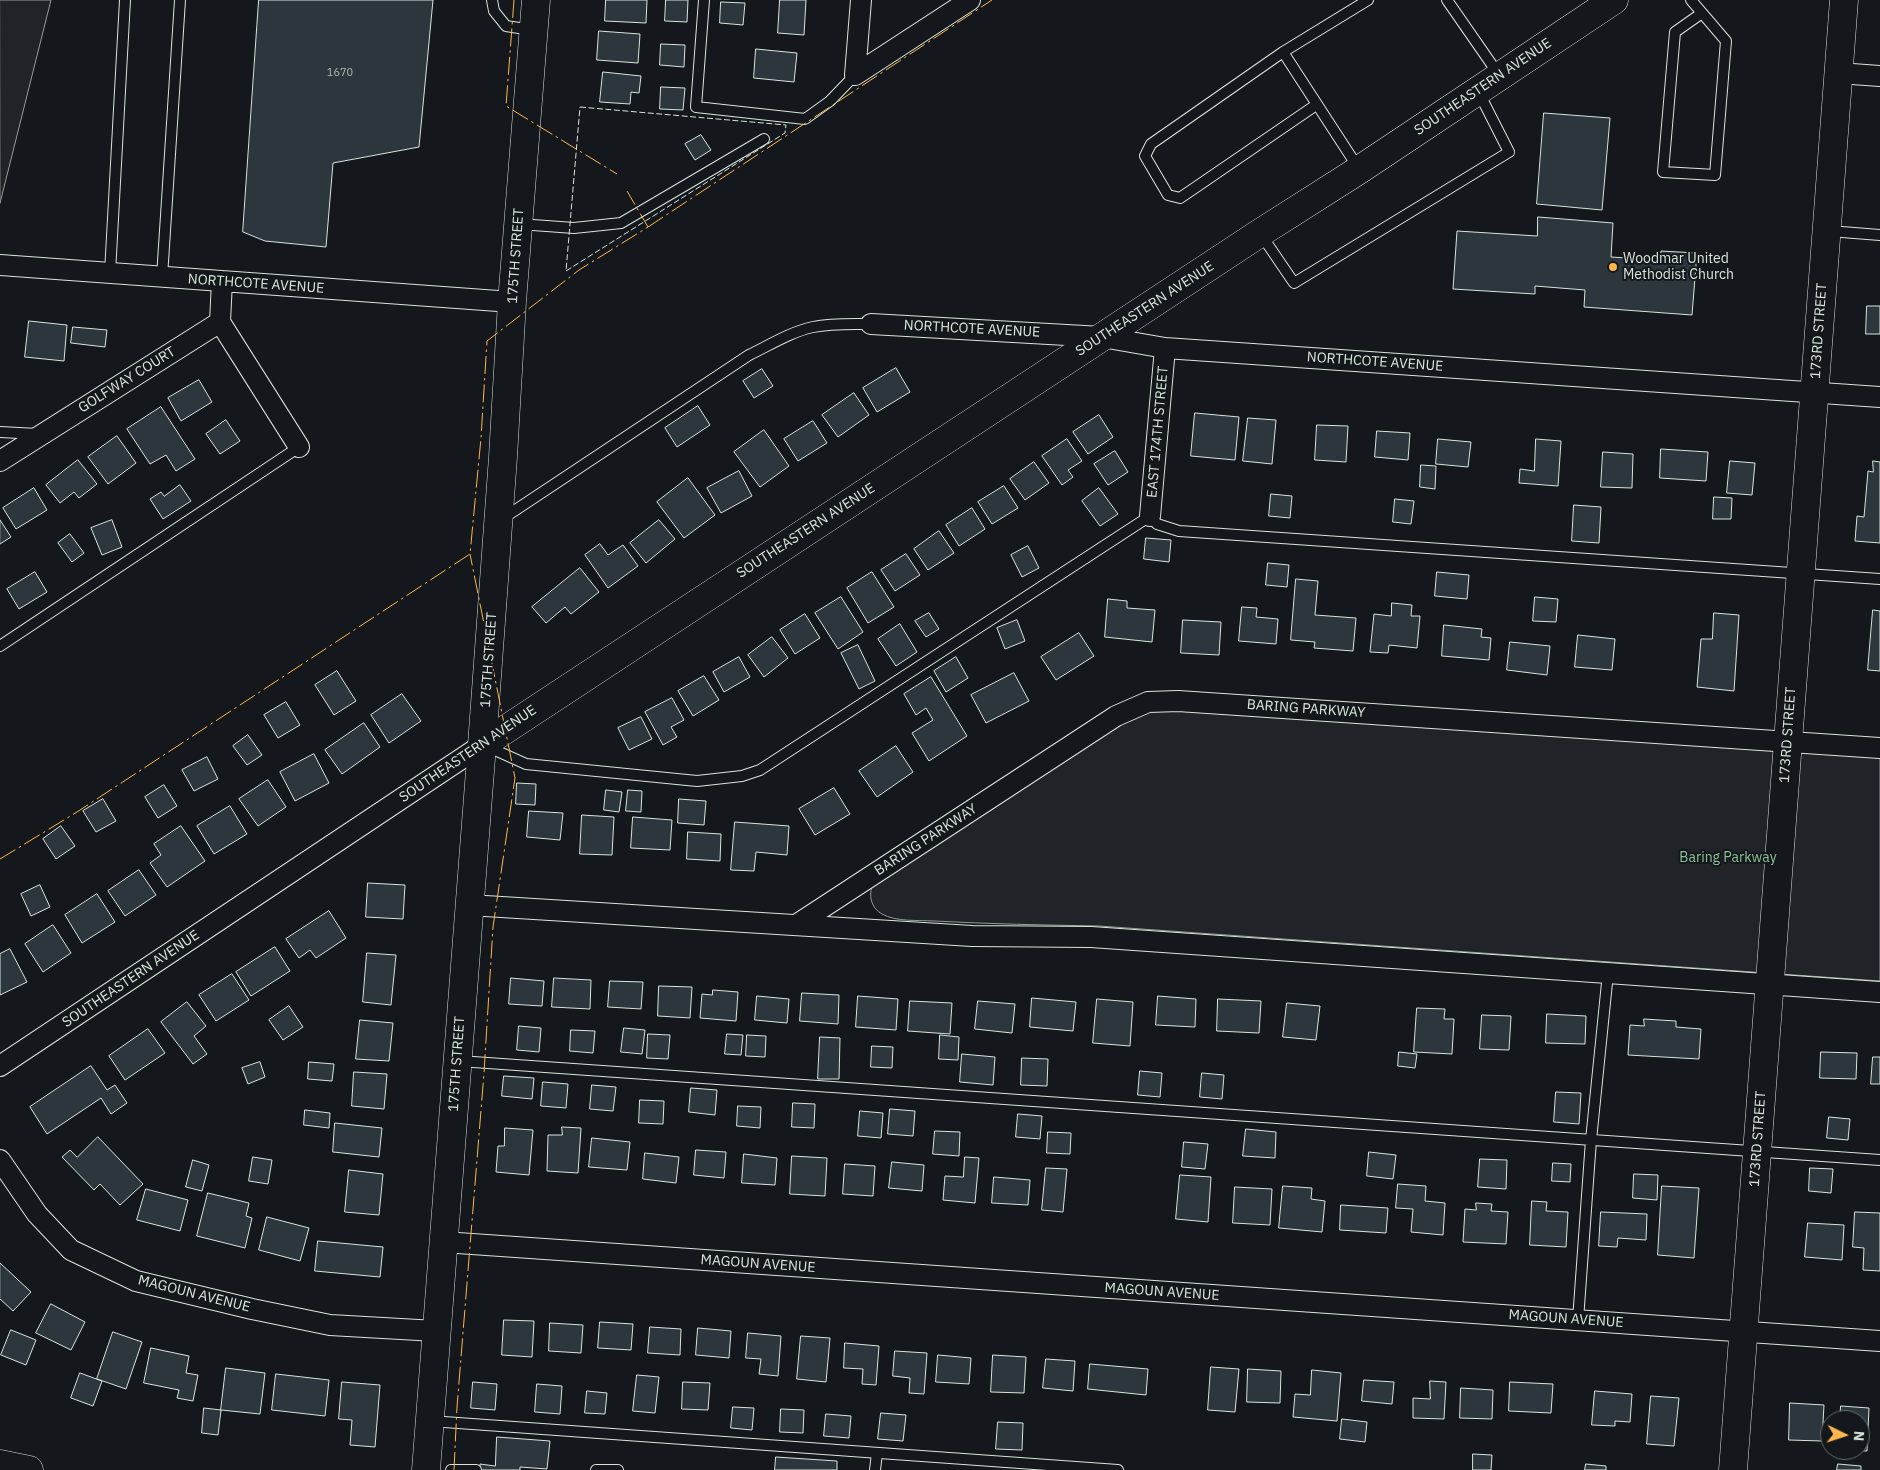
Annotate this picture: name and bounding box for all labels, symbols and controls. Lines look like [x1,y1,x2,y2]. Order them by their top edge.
street label: SOUTHEASTERN AVENUE [1411,35,1555,139]
house number: 1670 [327,66,353,80]
street label: 175TH STREET [504,208,528,304]
place label: Woodmar United Methodist Church [1623,251,1734,284]
street label: SOUTHEASTERN AVENUE [1073,258,1217,360]
marker: Woodmar United Methodist Church [1607,261,1619,273]
street label: NORTHCOTE AVENUE [187,271,325,297]
street label: 173RD STREET [1807,282,1831,380]
street label: NORTHCOTE AVENUE [903,317,1041,341]
street label: GOLFWAY COURT [75,343,179,417]
street label: NORTHCOTE AVENUE [1306,349,1444,375]
street label: EAST 174TH STREET [1144,365,1172,499]
street label: SOUTHEASTERN AVENUE [734,480,878,582]
street label: 175TH STREET [477,612,501,708]
street label: 173RD STREET [1776,686,1800,784]
street label: BARING PARKWAY [1246,696,1366,722]
street label: SOUTHEASTERN AVENUE [396,702,540,806]
street label: BARING PARKWAY [872,801,980,879]
park label: Baring Parkway [1679,850,1777,866]
street label: SOUTHEASTERN AVENUE [59,927,203,1031]
street label: 175TH STREET [445,1016,469,1112]
street label: 173RD STREET [1746,1090,1770,1188]
street label: MAGOUN AVENUE [700,1252,816,1276]
street label: MAGOUN AVENUE [136,1272,252,1316]
street label: MAGOUN AVENUE [1104,1280,1220,1304]
street label: MAGOUN AVENUE [1508,1307,1624,1331]
north arrow [1820,1410,1870,1460]
text: N [1850,1430,1868,1442]

